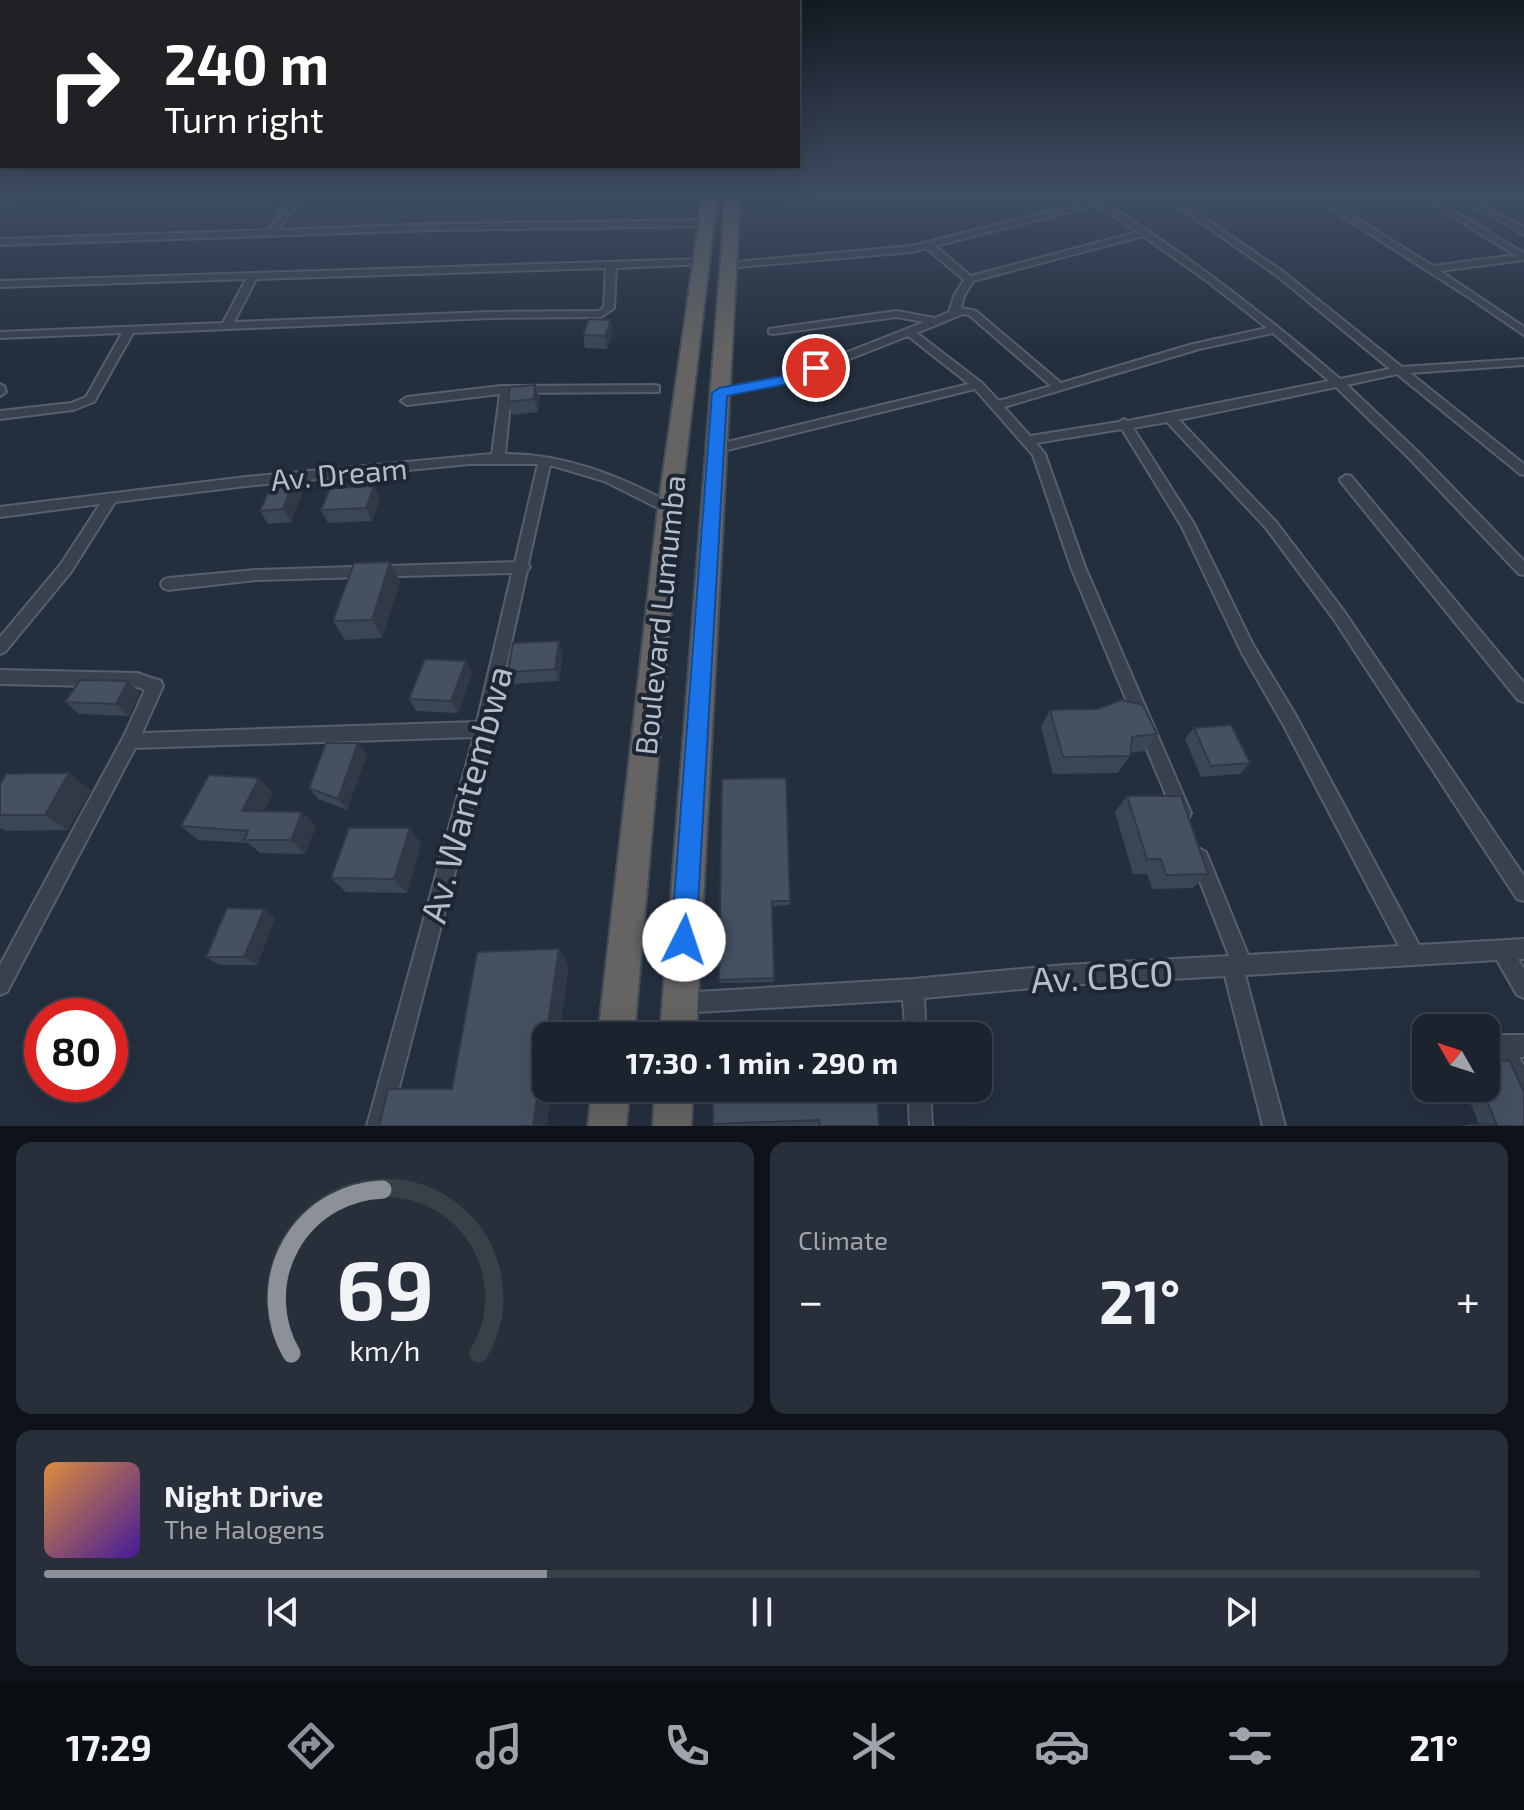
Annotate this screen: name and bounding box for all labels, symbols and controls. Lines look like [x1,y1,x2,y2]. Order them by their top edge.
text: 240 m [164,29,329,96]
icon: right [32,32,136,136]
text: Turn right [164,97,324,140]
pin [782,334,850,402]
icon: arrive [794,346,838,390]
street label: Av. Dream [269,449,409,497]
street label: Boulevard Lumumba [626,473,692,757]
street label: Av. Wantembwa [410,661,520,927]
position arrow [642,898,726,982]
street label: Av. CBCO [1030,950,1174,1000]
speed limit sign: 80 [24,998,128,1102]
north arrow [1412,1014,1500,1102]
map controls [1412,1014,1500,1102]
text: 17:30 · 1 min · 290 m [626,1044,898,1080]
text: Climate [798,1224,888,1255]
text: 69 [336,1237,434,1337]
text: 21° [1099,1264,1180,1336]
text: − [798,1273,824,1326]
text: + [1456,1273,1480,1326]
text: km/h [350,1332,420,1367]
text: Night Drive [164,1477,323,1513]
text: The Halogens [164,1513,325,1544]
icon: previous [261,1590,305,1634]
icon: pause [740,1590,784,1634]
icon: next [1219,1590,1263,1634]
icon: directions [283,1718,339,1774]
icon: music [471,1718,527,1774]
icon: phone [659,1718,715,1774]
icon: climate [846,1718,902,1774]
icon: car [1034,1718,1090,1774]
icon: filters [1222,1718,1278,1774]
text: 17:29 [66,1725,152,1768]
text: 21° [1409,1725,1458,1768]

